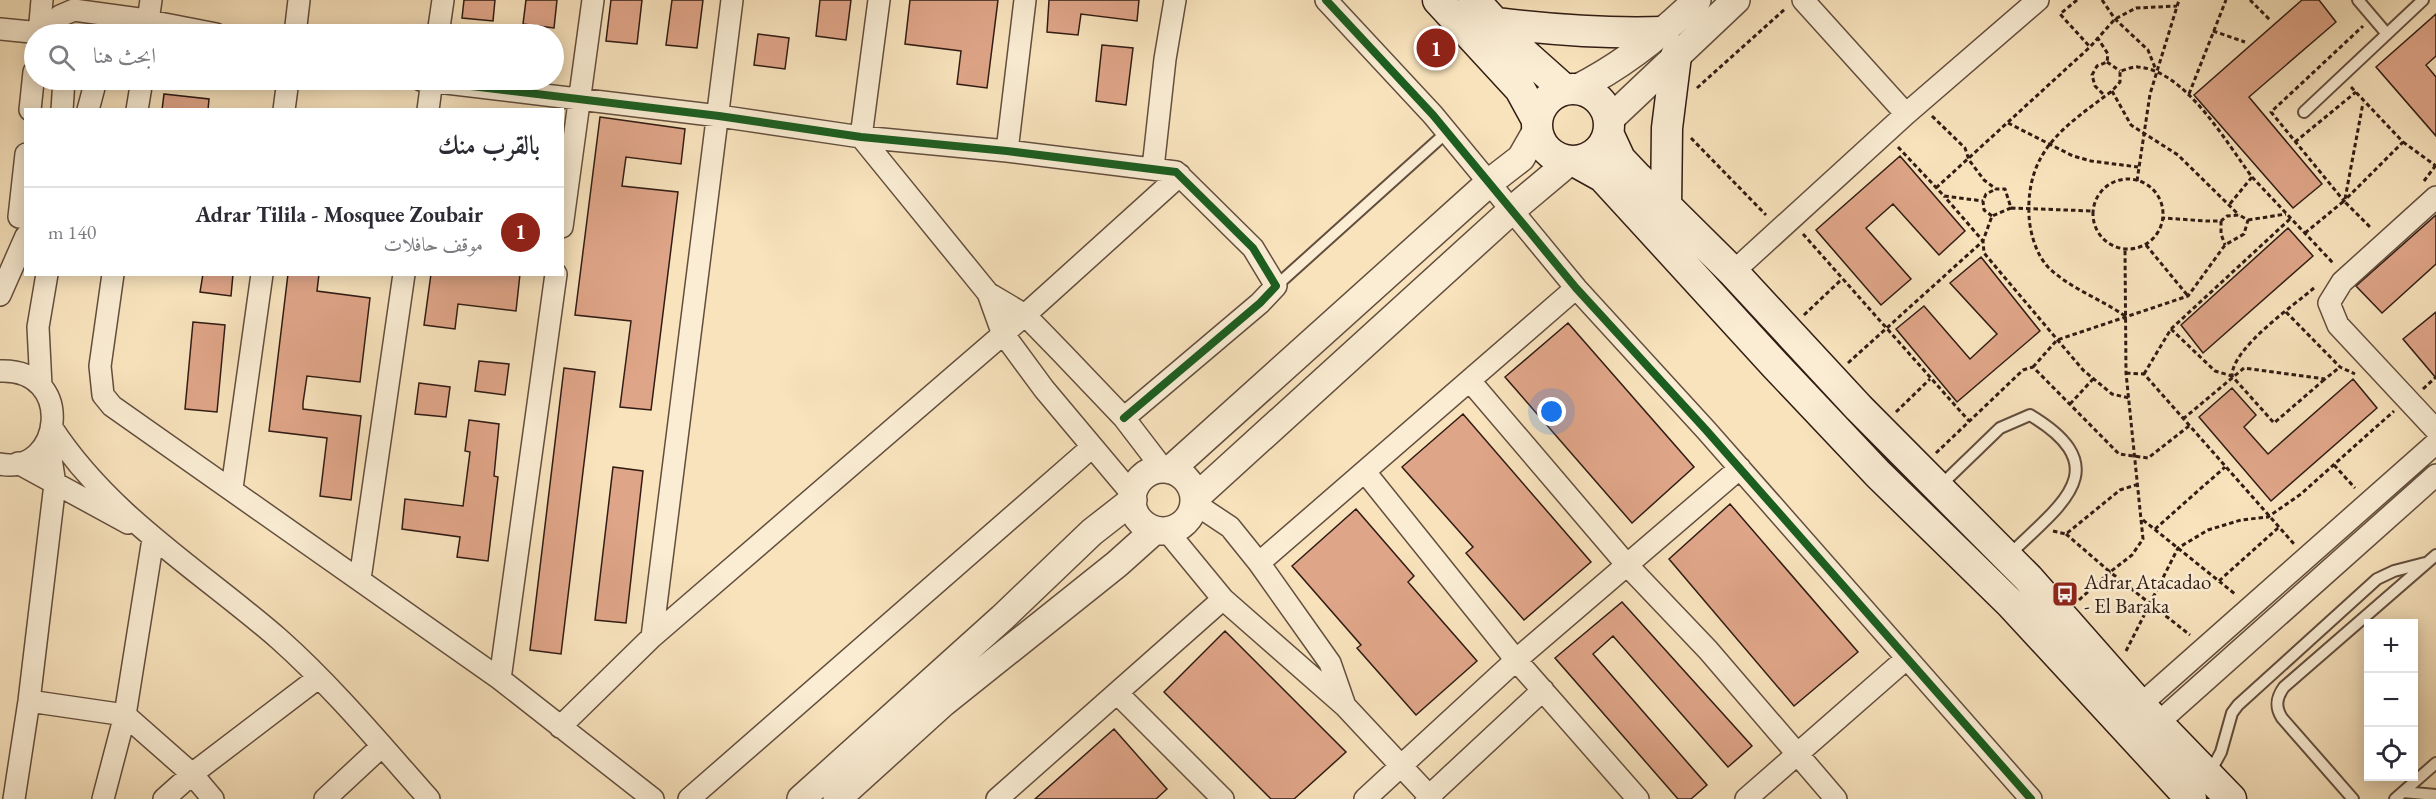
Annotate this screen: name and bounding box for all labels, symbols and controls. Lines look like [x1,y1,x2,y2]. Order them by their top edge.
search box [24,24,564,90]
pin: 1 [1416,26,1456,70]
icon: search [45,41,78,74]
text: ابحث هنا [93,41,156,70]
text: بالقرب منك [438,128,540,162]
text: Adrar Tilila - Mosquee Zoubair [195,200,483,229]
text: 140 m [48,219,96,245]
text: 1 [515,219,526,245]
text: موقف حافلات [383,231,483,257]
your location [1537,397,1566,426]
place label: Adrar Atacadao - El Baraka [2083,568,2211,619]
bus stop icon: Adrar Atacadao - El Baraka [2050,579,2080,609]
map controls [2364,619,2418,781]
button: + [2364,619,2418,673]
button: − [2364,673,2418,727]
button: locate [2364,727,2418,781]

